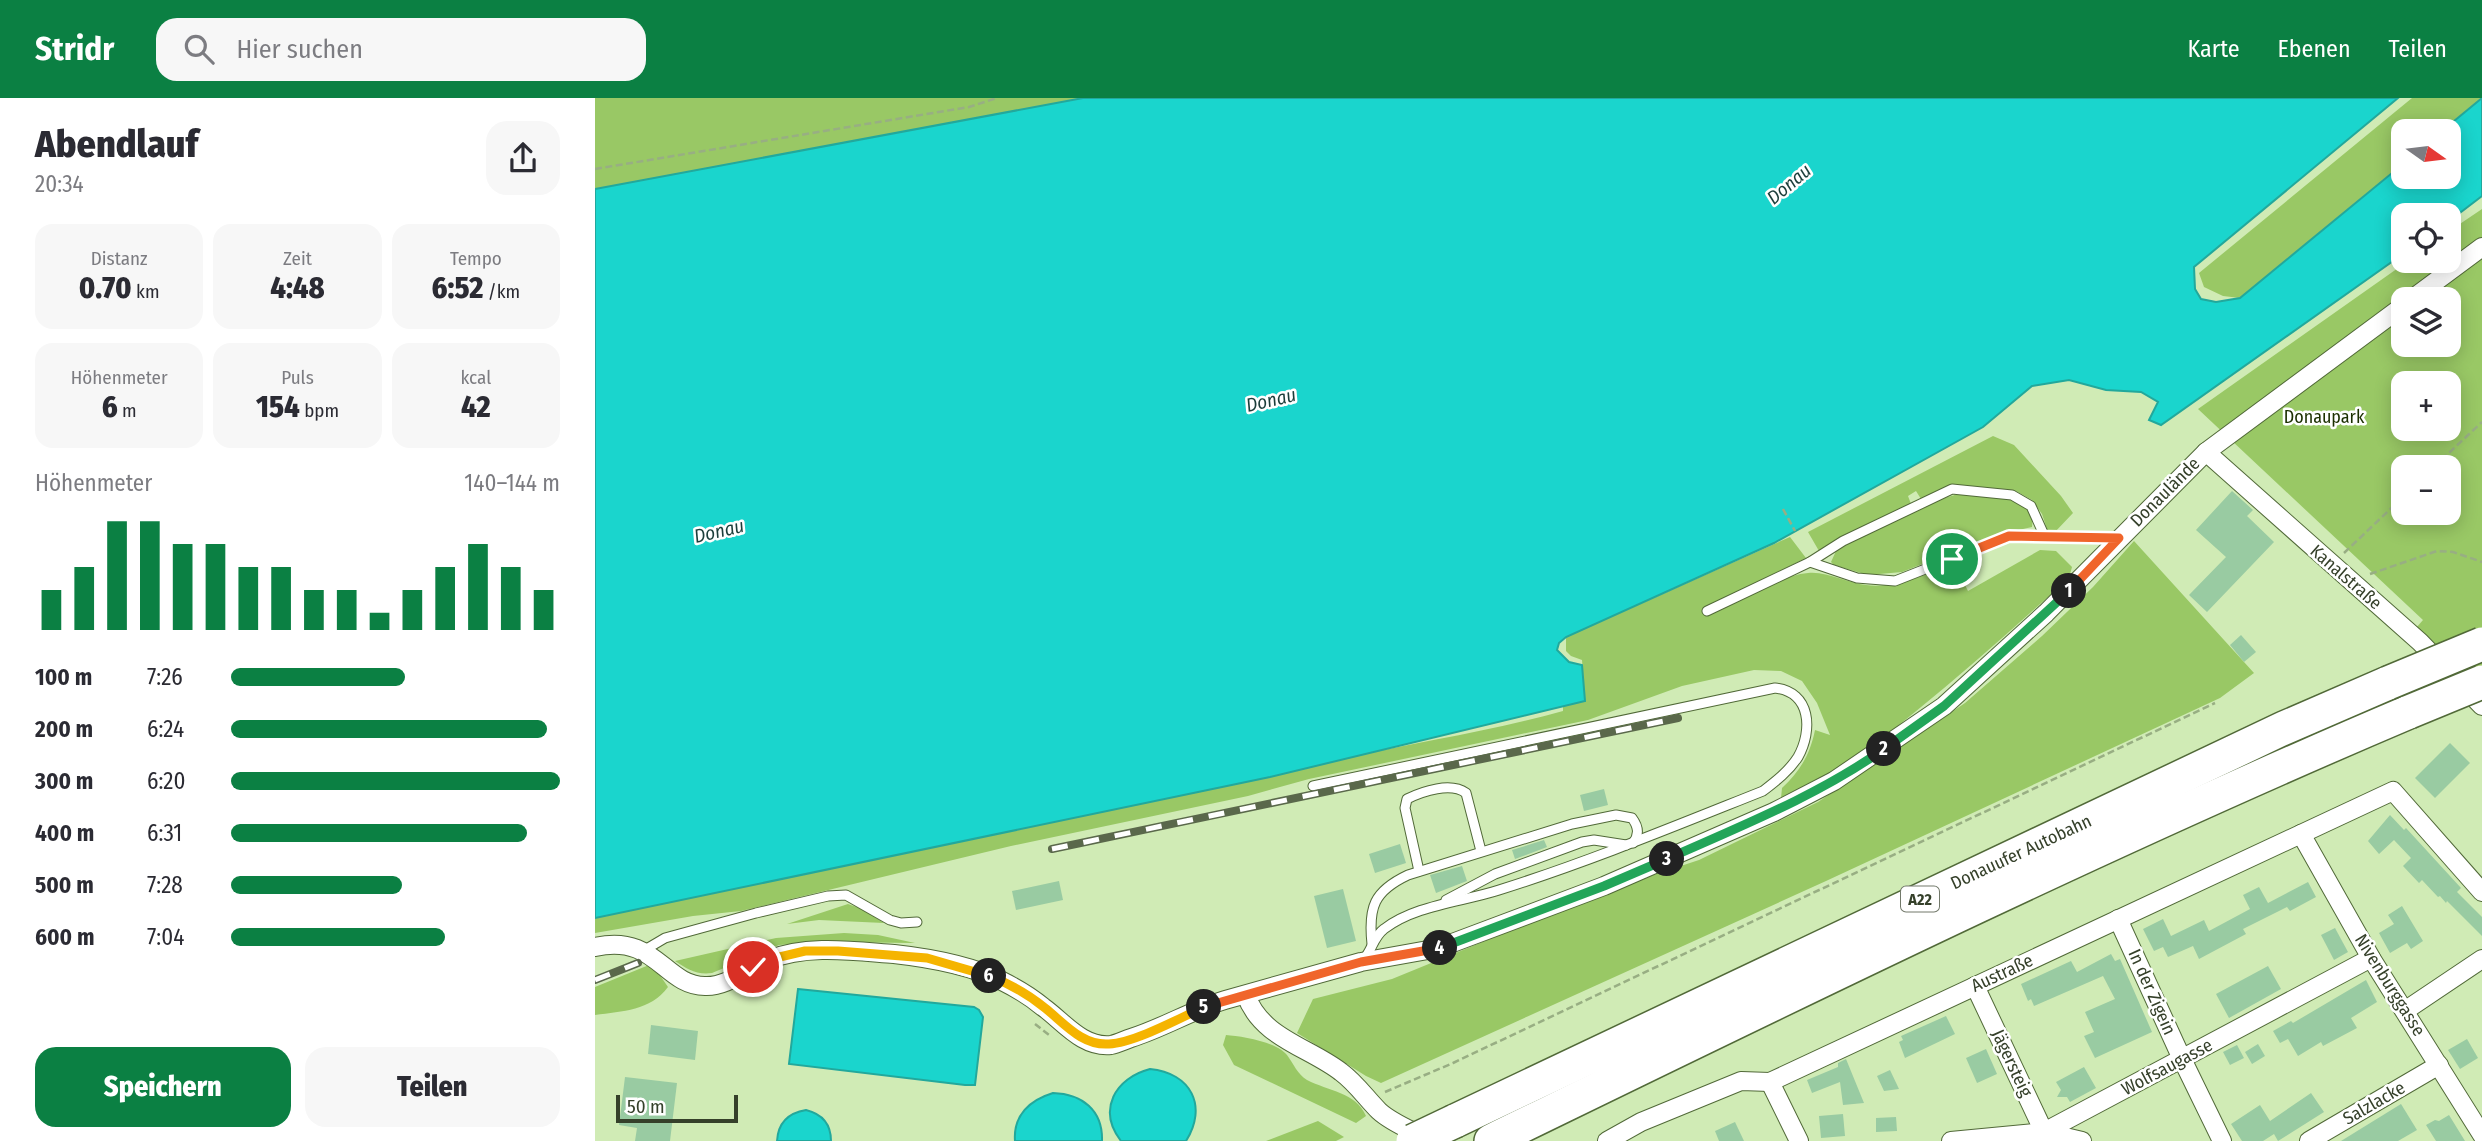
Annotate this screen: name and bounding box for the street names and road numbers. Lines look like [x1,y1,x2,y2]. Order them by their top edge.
street label: Donaulände [2126,453,2204,531]
street label: Kanalstraße [2306,540,2386,614]
street label: Donauufer Autobahn [1947,810,2095,894]
road number: A22 [1901,886,1939,912]
street label: Nivenburggasse [2350,930,2430,1040]
street label: In der Zigein [2123,946,2181,1038]
street label: Austraße [1968,949,2036,997]
street label: Jägersteig [1987,1026,2037,1101]
street label: Wolfsaugasse [2118,1034,2216,1100]
street label: Salzlacke [2339,1076,2409,1130]

